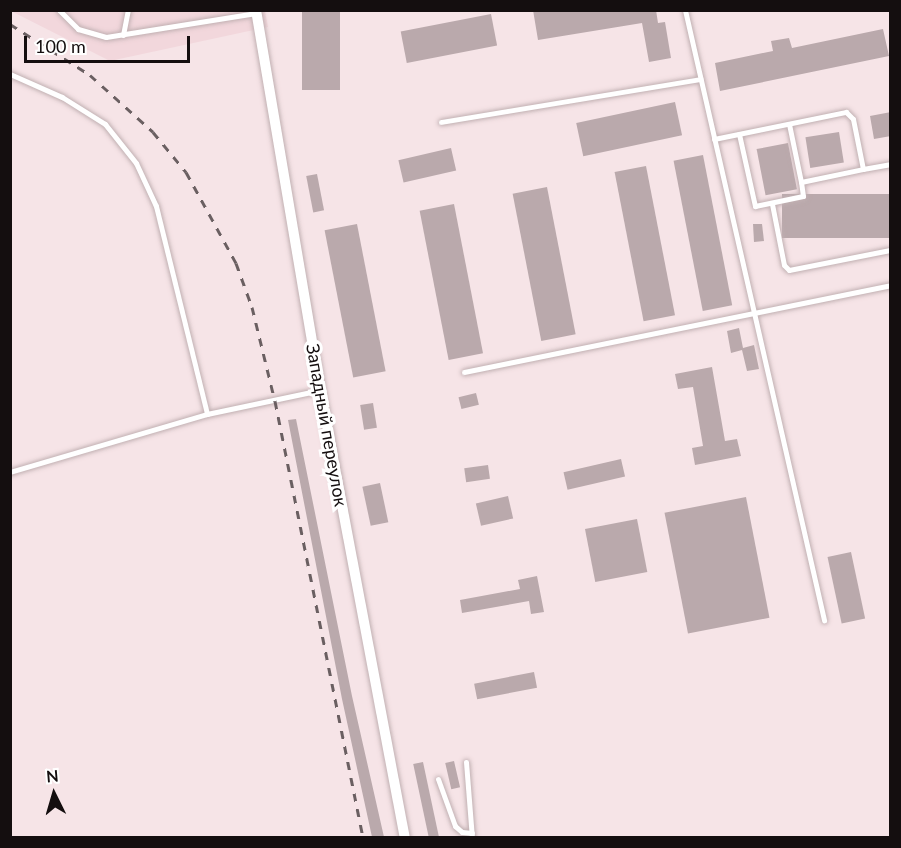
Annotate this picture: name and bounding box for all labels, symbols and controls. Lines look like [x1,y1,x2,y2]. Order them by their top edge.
scale bar [27,24,194,62]
text: 100 m [35,35,86,57]
street label: Западный переулок [302,342,352,508]
north arrow [24,764,84,824]
text: N [45,766,59,786]

